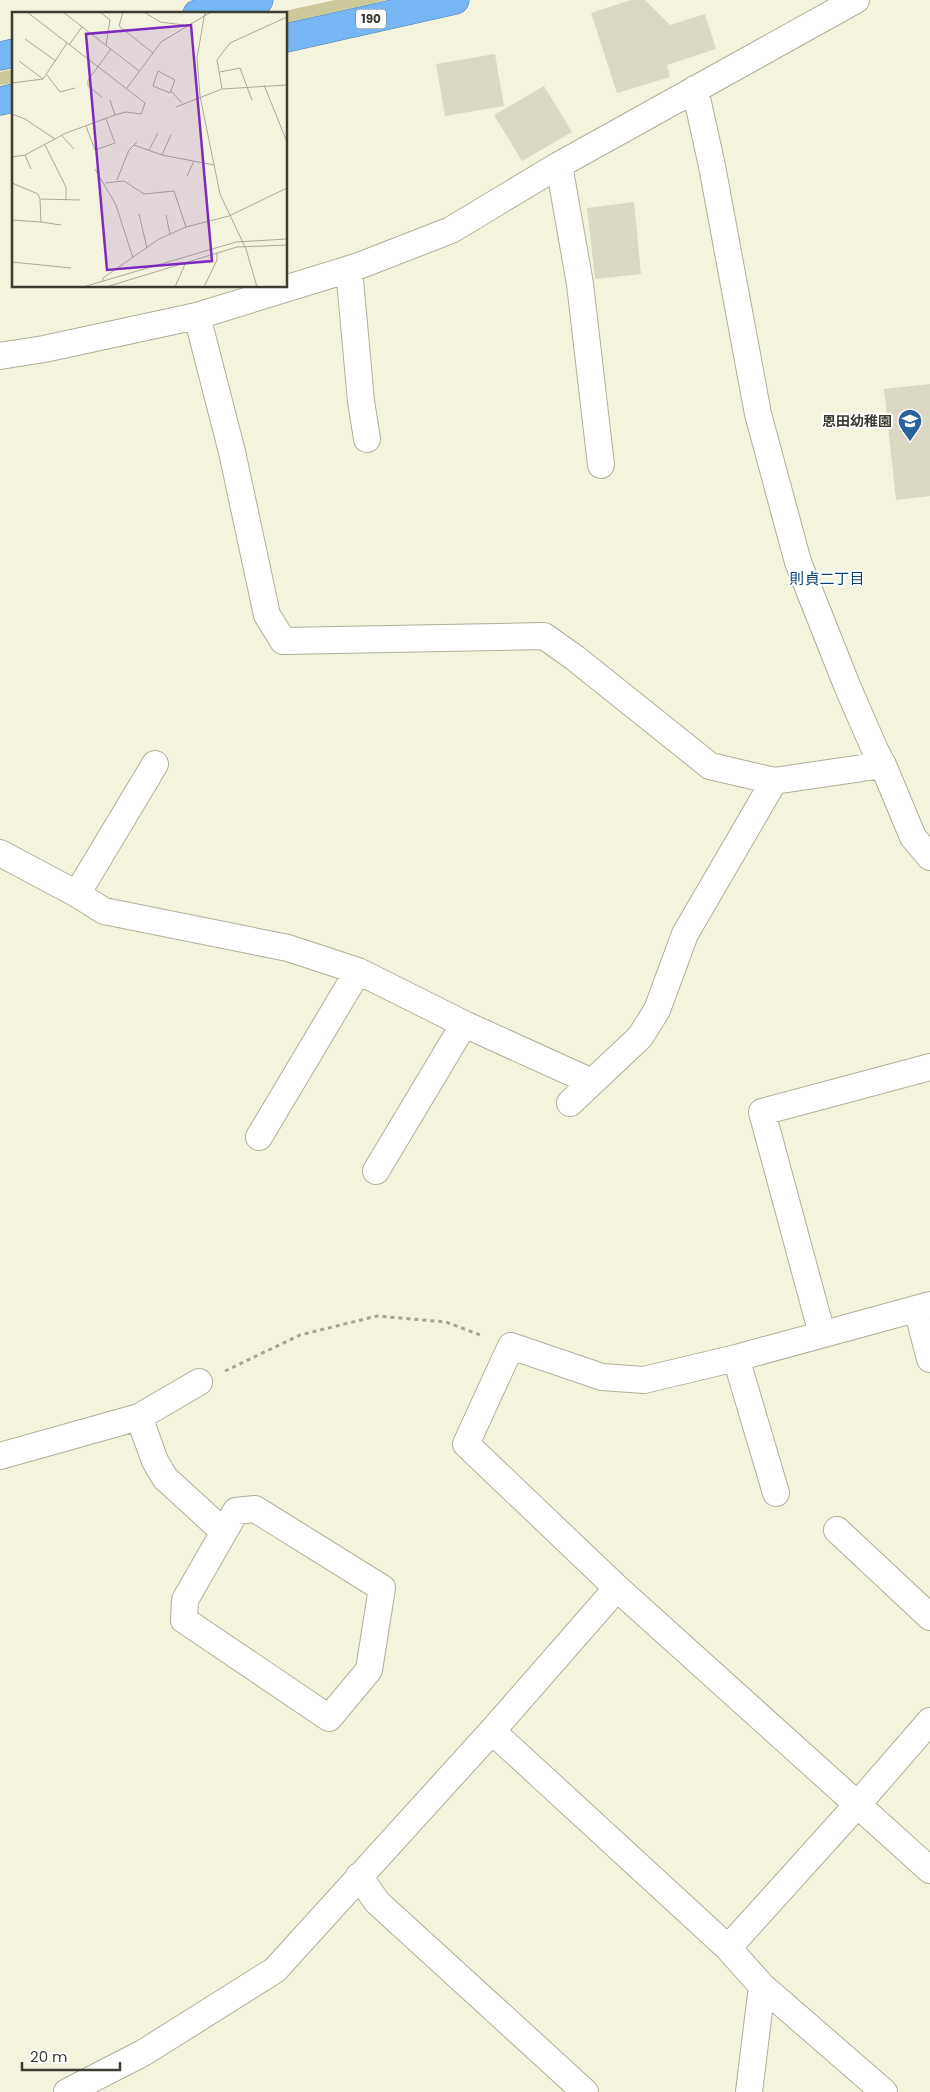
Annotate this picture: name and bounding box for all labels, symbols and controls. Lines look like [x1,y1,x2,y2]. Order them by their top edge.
road number: 190 [356,10,386,28]
inset map [12,12,288,288]
school or university icon: 恩田幼稚園 [897,408,923,442]
place label: 恩田幼稚園 [822,411,892,431]
district label: 則貞二丁目 [789,568,865,589]
scale bar [22,2040,120,2072]
text: 20 m [30,2046,68,2067]

